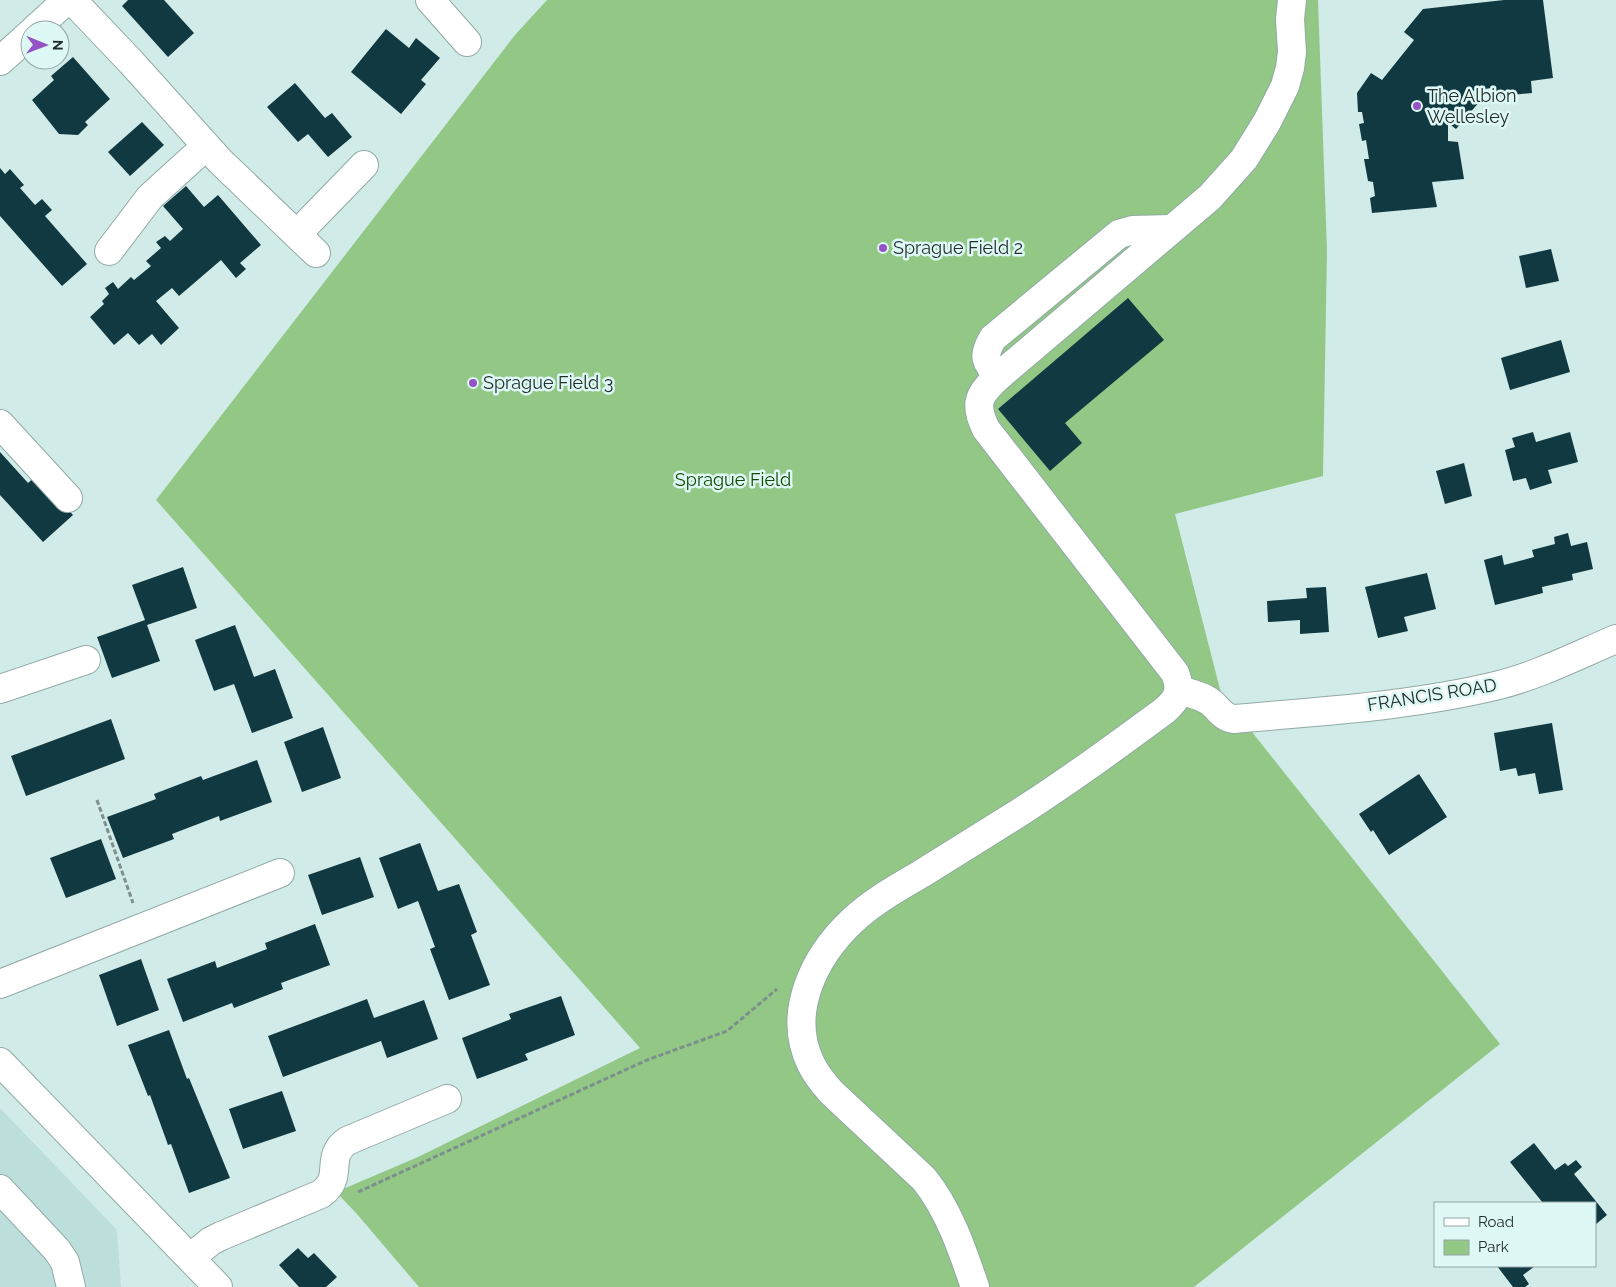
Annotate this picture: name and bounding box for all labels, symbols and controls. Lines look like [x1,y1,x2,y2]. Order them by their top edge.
north arrow [20,20,70,70]
text: N [50,40,66,51]
place label: The Albion Wellesley [1427,85,1516,127]
marker: The Albion Wellesley [1411,100,1423,112]
place label: Sprague Field 2 [893,237,1023,258]
marker: Sprague Field 2 [877,242,889,254]
place label: Sprague Field 3 [483,372,613,393]
marker: Sprague Field 3 [467,377,479,389]
park label: Sprague Field [675,469,791,490]
street label: FRANCIS ROAD [1366,674,1498,715]
legend [1434,1202,1596,1267]
text: Road [1478,1213,1514,1231]
text: Park [1478,1238,1509,1256]

